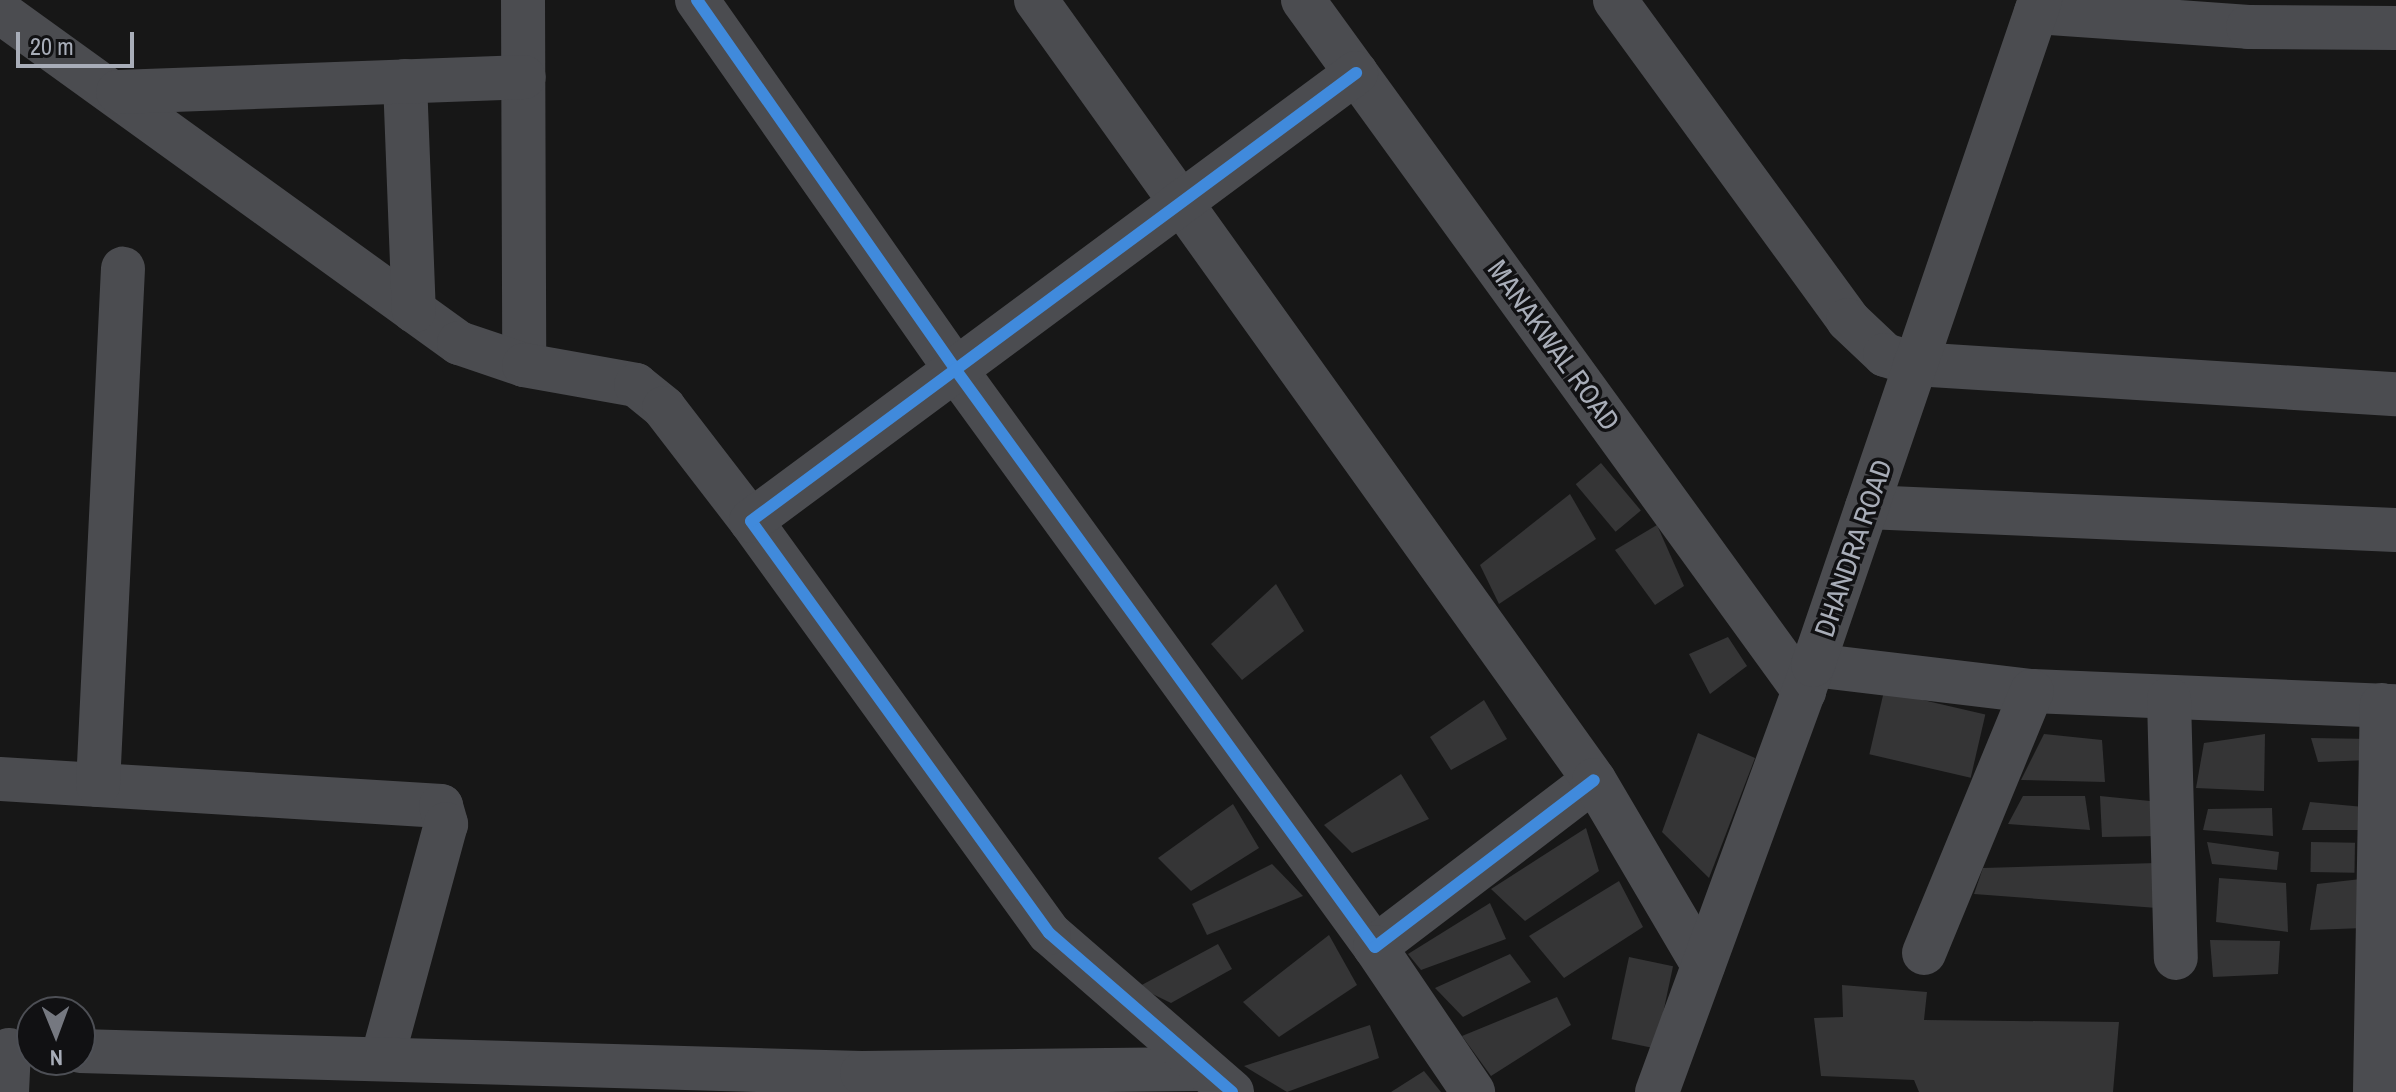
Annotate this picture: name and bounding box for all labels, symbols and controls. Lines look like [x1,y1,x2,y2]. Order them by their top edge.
scale bar [20,16,138,66]
text: 20 m [30,30,74,62]
street label: MANAKWAL ROAD [1481,253,1627,437]
street label: DHANDRA ROAD [1807,454,1899,642]
north arrow [16,996,96,1076]
text: N [50,1043,63,1073]

